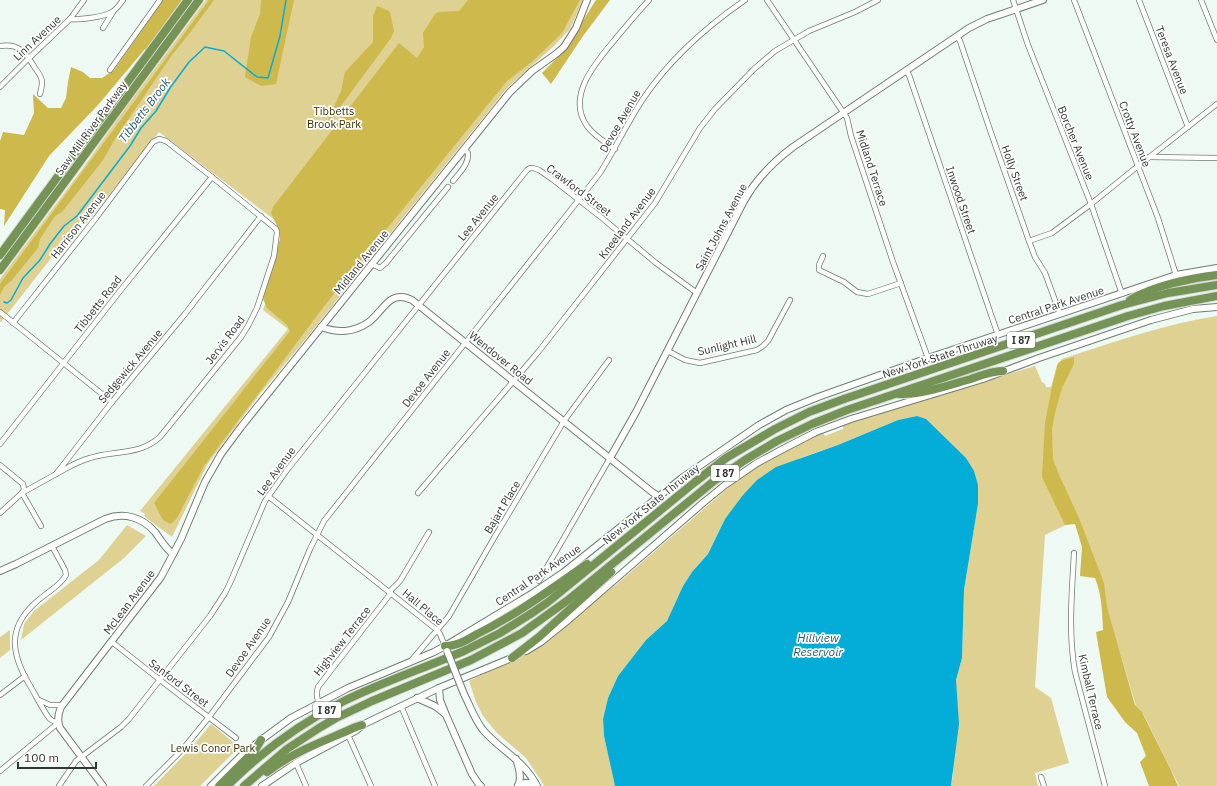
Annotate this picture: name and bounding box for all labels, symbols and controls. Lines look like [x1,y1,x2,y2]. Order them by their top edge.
street label: Linn Avenue [10,12,64,64]
street label: Teresa Avenue [1153,24,1191,96]
water label: Tibbetts Brook [115,74,174,145]
street label: Saw Mill River Parkway [52,78,130,178]
street label: Devoe Avenue [596,87,644,155]
street label: Crotty Avenue [1116,99,1154,169]
park label: Tibbetts Brook Park [307,104,361,131]
street label: Borcher Avenue [1055,104,1097,182]
street label: Midland Terrace [853,128,891,208]
street label: Holly Street [999,143,1032,203]
street label: Crawford Street [544,161,614,219]
street label: Inwood Street [943,164,979,236]
street label: Saint Johns Avenue [692,181,750,273]
street label: Kneeland Avenue [596,184,658,262]
street label: Harrison Avenue [47,189,109,261]
street label: Lee Avenue [455,191,501,243]
street label: Midland Avenue [331,227,391,297]
street label: Tibbetts Road [71,273,125,335]
street label: Central Park Avenue [1006,283,1106,327]
street label: Jervis Road [202,313,248,367]
street label: Sedgewick Avenue [95,326,165,406]
street label: Wendover Road [466,328,536,388]
street label: Sunlight Hill [696,331,758,359]
street label: New York State Thruway [881,331,1000,381]
road number: I 87 [1007,332,1035,348]
street label: Devoe Avenue [399,346,453,410]
street label: Lee Avenue [254,444,298,498]
street label: New York State Thruway [600,460,703,547]
road number: I 87 [711,465,739,481]
street label: Bajart Place [481,478,523,536]
street label: Central Park Avenue [493,541,583,609]
street label: McLean Avenue [100,567,158,637]
street label: Hall Place [400,586,446,628]
street label: Highview Terrace [310,603,374,679]
street label: Devoe Avenue [222,614,274,680]
water label: Hillview Reservoir [793,630,843,659]
street label: Kimball Terrace [1076,653,1106,731]
street label: Sanford Street [146,656,212,710]
road number: I 87 [313,702,341,718]
park label: Lewis Conor Park [171,741,256,755]
scale bar [18,744,96,770]
text: 100 m [24,750,59,765]

